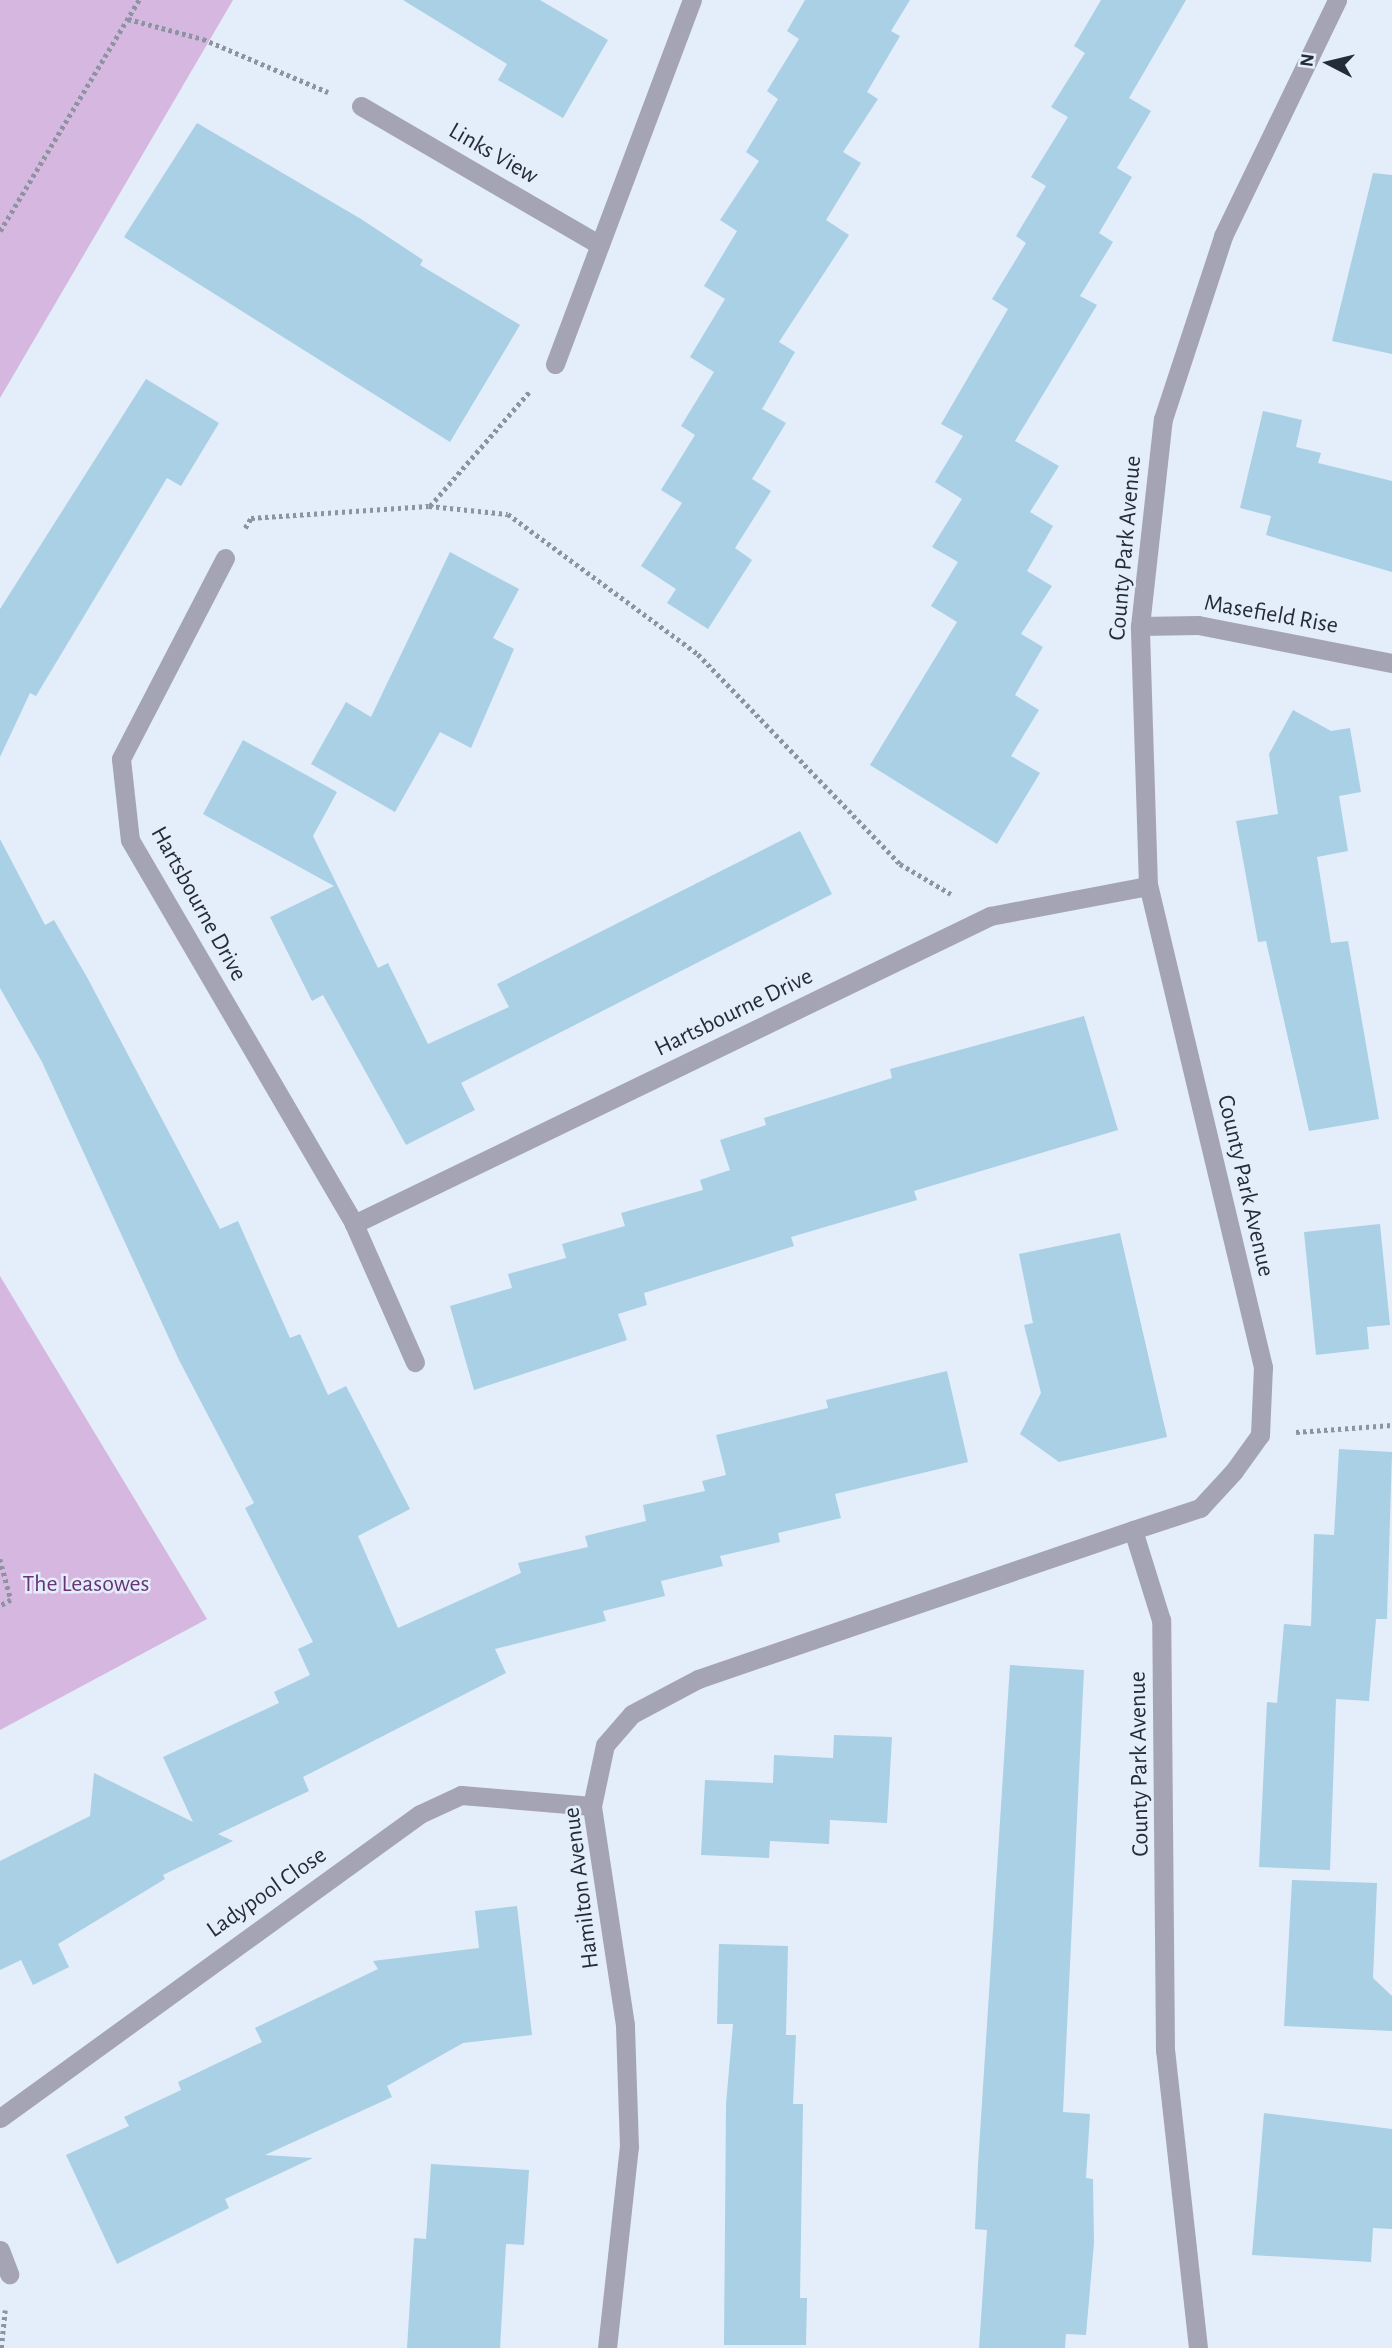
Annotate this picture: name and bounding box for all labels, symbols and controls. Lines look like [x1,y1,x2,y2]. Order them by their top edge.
north arrow [1294,28,1364,98]
text: N [1297,53,1318,68]
street label: Links View [443,117,543,191]
street label: County Park Avenue [1104,454,1148,642]
street label: Masefield Rise [1202,589,1340,641]
street label: Hartsbourne Drive [144,822,252,986]
street label: Hartsbourne Drive [650,962,818,1064]
street label: County Park Avenue [1210,1092,1280,1280]
park label: The Leasowes [23,1571,149,1599]
street label: County Park Avenue [1124,1671,1156,1857]
street label: Hamilton Avenue [558,1805,606,1971]
street label: Ladypool Close [202,1841,332,1945]

